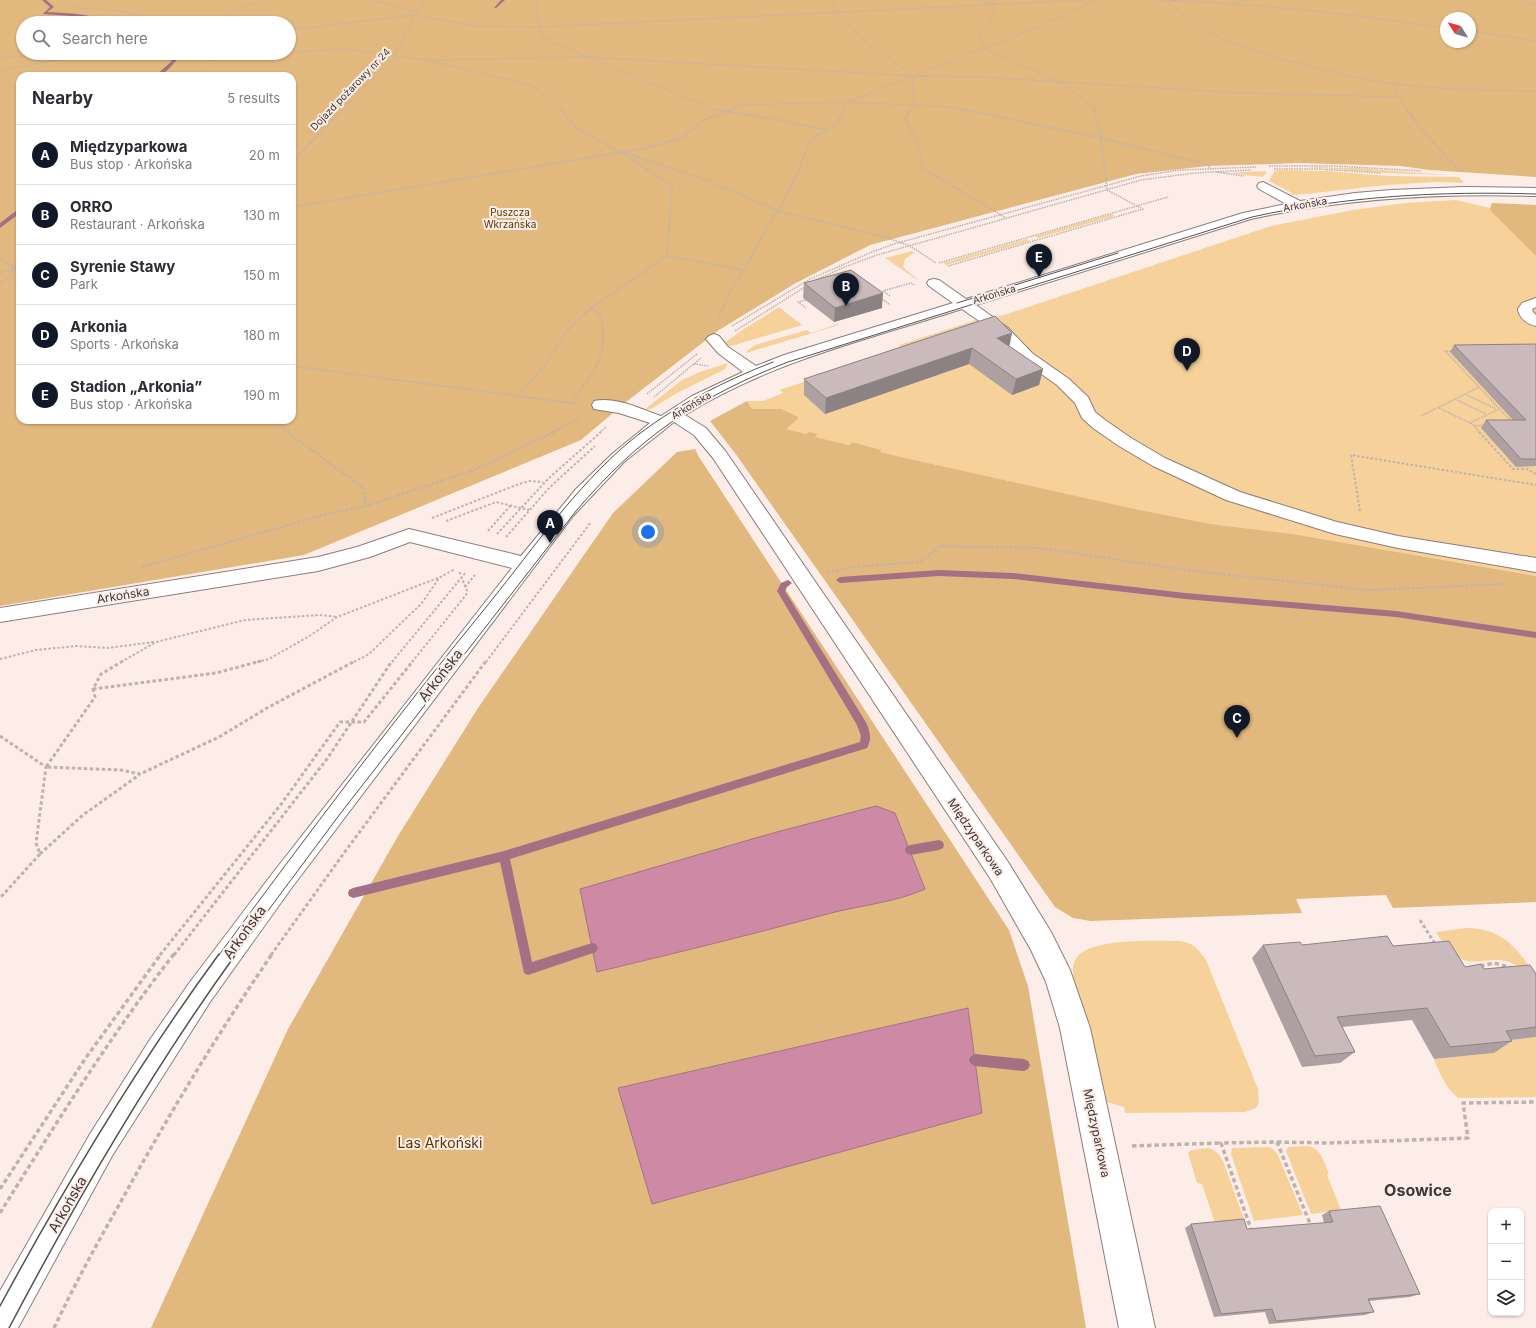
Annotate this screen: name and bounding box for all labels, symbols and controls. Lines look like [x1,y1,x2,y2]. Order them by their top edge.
north arrow [1440,12,1476,48]
search box [16,16,296,60]
icon: search [30,27,52,49]
text: Search here [62,29,148,48]
street label: Dojazd pożarowy nr 24 [308,45,392,133]
text: Nearby [32,88,93,108]
text: 5 results [227,90,280,106]
text: Międzyparkowa [70,137,188,156]
text: A [40,147,50,163]
text: 20 m [249,147,280,163]
text: Bus stop · Arkońska [70,156,192,172]
street label: Arkońska [1282,194,1328,214]
text: ORRO [70,197,113,216]
park label: Puszcza Wkrzańska [484,206,536,230]
text: B [41,207,49,223]
text: 130 m [243,207,280,223]
text: Restaurant · Arkońska [70,216,205,232]
pin: E [1026,244,1052,277]
text: Syrenie Stawy [70,257,175,276]
text: C [40,267,50,283]
text: 150 m [244,267,280,283]
pin: B [833,273,859,306]
text: Park [70,276,98,292]
street label: Arkońska [971,282,1017,306]
text: Arkonia [70,317,127,336]
text: D [40,327,50,343]
text: 180 m [243,327,280,343]
text: Sports · Arkońska [70,336,179,352]
pin: D [1174,338,1200,371]
text: Stadion „Arkonia” [70,377,202,396]
text: E [41,387,49,403]
text: 190 m [243,387,280,403]
street label: Arkońska [669,388,713,422]
text: Bus stop · Arkońska [70,396,192,412]
pin: A [537,510,563,543]
your location [638,522,658,542]
street label: Arkońska [96,583,150,607]
street label: Arkońska [414,645,466,705]
pin: C [1224,705,1250,738]
street label: Międzyparkowa [945,795,1007,879]
street label: Arkońska [219,902,269,962]
street label: Międzyparkowa [1080,1087,1114,1179]
park label: Las Arkoński [398,1134,482,1151]
street label: Arkońska [44,1173,90,1235]
district label: Osowice [1384,1180,1452,1200]
map controls [1488,1208,1524,1316]
button: + [1488,1208,1524,1244]
button: − [1488,1244,1524,1280]
button: layers [1488,1280,1524,1316]

